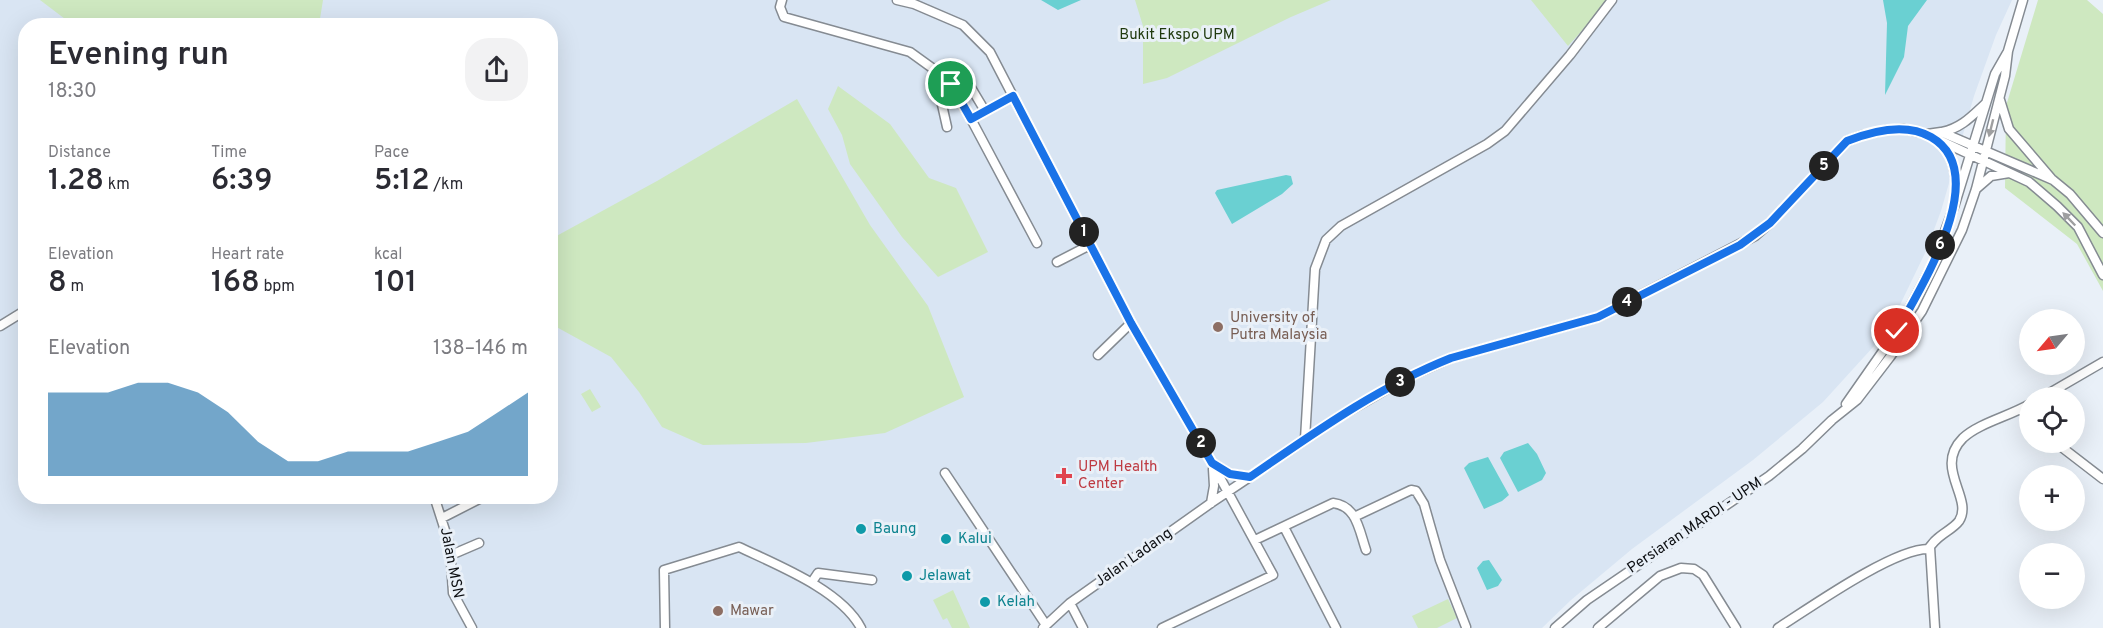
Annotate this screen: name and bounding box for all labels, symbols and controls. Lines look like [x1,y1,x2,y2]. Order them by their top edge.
park label: Bukit Ekspo UPM [1119,26,1235,45]
text: Evening run [48,35,229,77]
button: share [465,38,528,101]
pin [925,58,976,109]
icon: arrive [934,67,967,100]
text: 18:30 [48,79,97,105]
one-way arrow [1986,119,1996,137]
text: Distance [48,143,111,163]
text: Time [211,143,247,163]
text: Pace [374,143,409,163]
pin: 5 [1809,151,1839,181]
text: 5 [1819,156,1829,176]
text: 1.28 [48,163,104,200]
text: 6:39 [211,163,272,200]
text: 5:12 [374,163,430,200]
text: km [104,175,130,195]
text: /km [430,175,463,195]
one-way arrow [2062,211,2076,226]
pin: 1 [1069,217,1099,247]
text: 1 [1081,222,1087,242]
pin: 6 [1925,230,1955,260]
text: 6 [1935,235,1945,255]
text: Elevation [48,245,114,265]
text: Heart rate [211,245,284,265]
text: kcal [374,245,402,265]
text: 8 [48,265,67,302]
text: 168 [211,265,260,302]
text: 101 [374,265,417,302]
text: m [67,277,84,297]
text: bpm [260,277,295,297]
pin: 4 [1612,287,1642,317]
text: 4 [1622,292,1632,312]
pin [1871,305,1922,356]
place label: University of Putra Malaysia [1230,309,1327,345]
north arrow [2019,309,2085,375]
map controls [2019,309,2085,609]
icon: check [1880,314,1913,347]
marker: University of Putra Malaysia [1211,320,1225,334]
text: Elevation [48,336,130,362]
text: 138–146 m [433,336,528,362]
pin: 3 [1385,367,1415,397]
text: 3 [1395,372,1405,392]
button: locate [2019,387,2085,453]
pin: 2 [1186,428,1216,458]
text: 2 [1196,433,1206,453]
place label: UPM Health Center [1078,458,1158,494]
button: + [2019,465,2085,531]
marker: UPM Health Center [1055,467,1073,485]
street label: Persiaran MARDI - UPM [1624,474,1766,578]
place label: Baung [873,520,917,539]
marker: Baung [854,522,868,536]
street label: Jalan Ladang [1092,524,1176,592]
street label: Jalan MSN [435,526,467,600]
place label: Kalui [958,530,992,549]
marker: Kalui [939,532,953,546]
button: − [2019,543,2085,609]
place label: Jelawat [919,567,971,586]
marker: Jelawat [900,569,914,583]
place label: Kelah [997,593,1035,612]
marker: Kelah [978,595,992,609]
place label: Mawar [730,602,774,621]
marker: Mawar [711,604,725,618]

